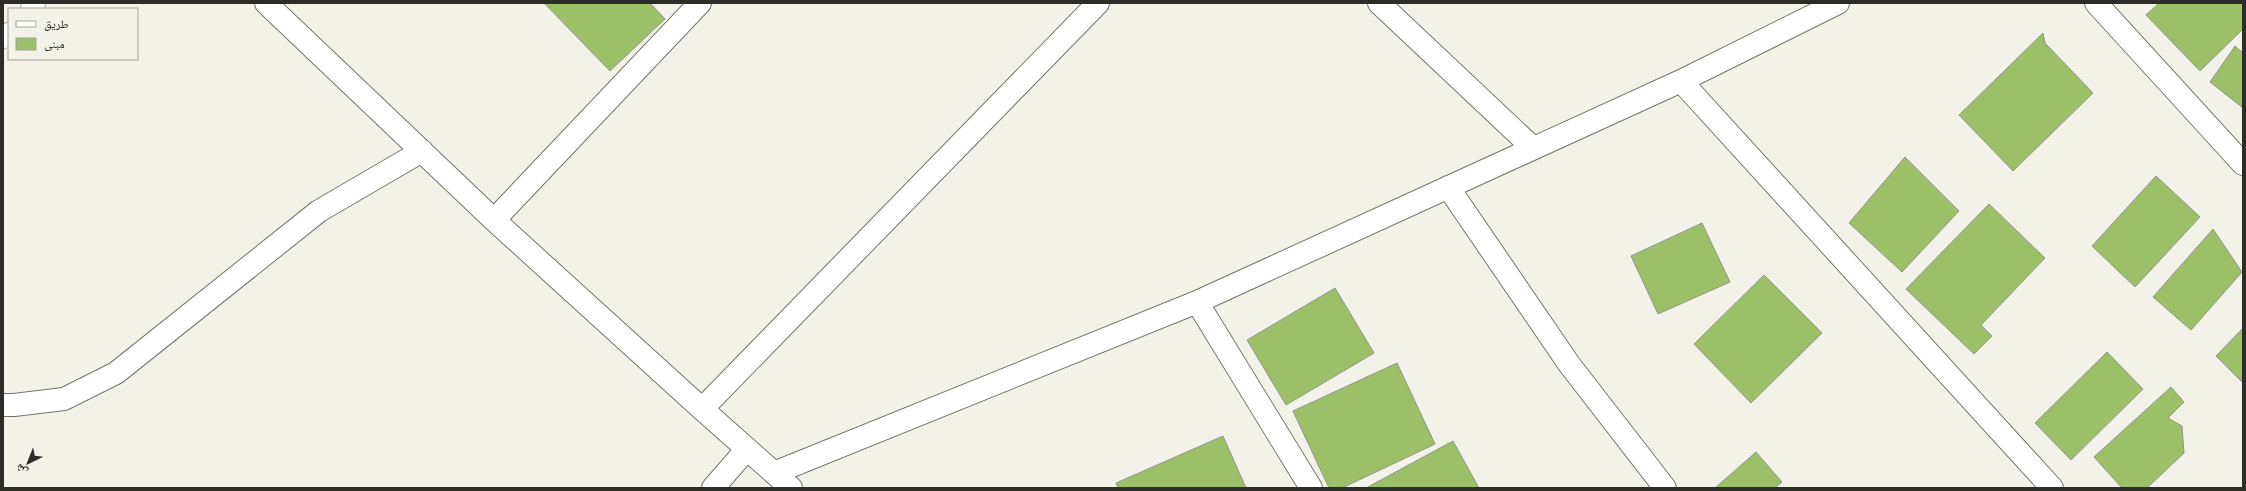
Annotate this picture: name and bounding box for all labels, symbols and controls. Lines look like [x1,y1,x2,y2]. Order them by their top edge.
legend [8,8,138,60]
text: طريق [44,17,69,31]
text: مبنى [44,37,65,51]
north arrow [8,443,48,483]
text: ش [13,460,31,479]

